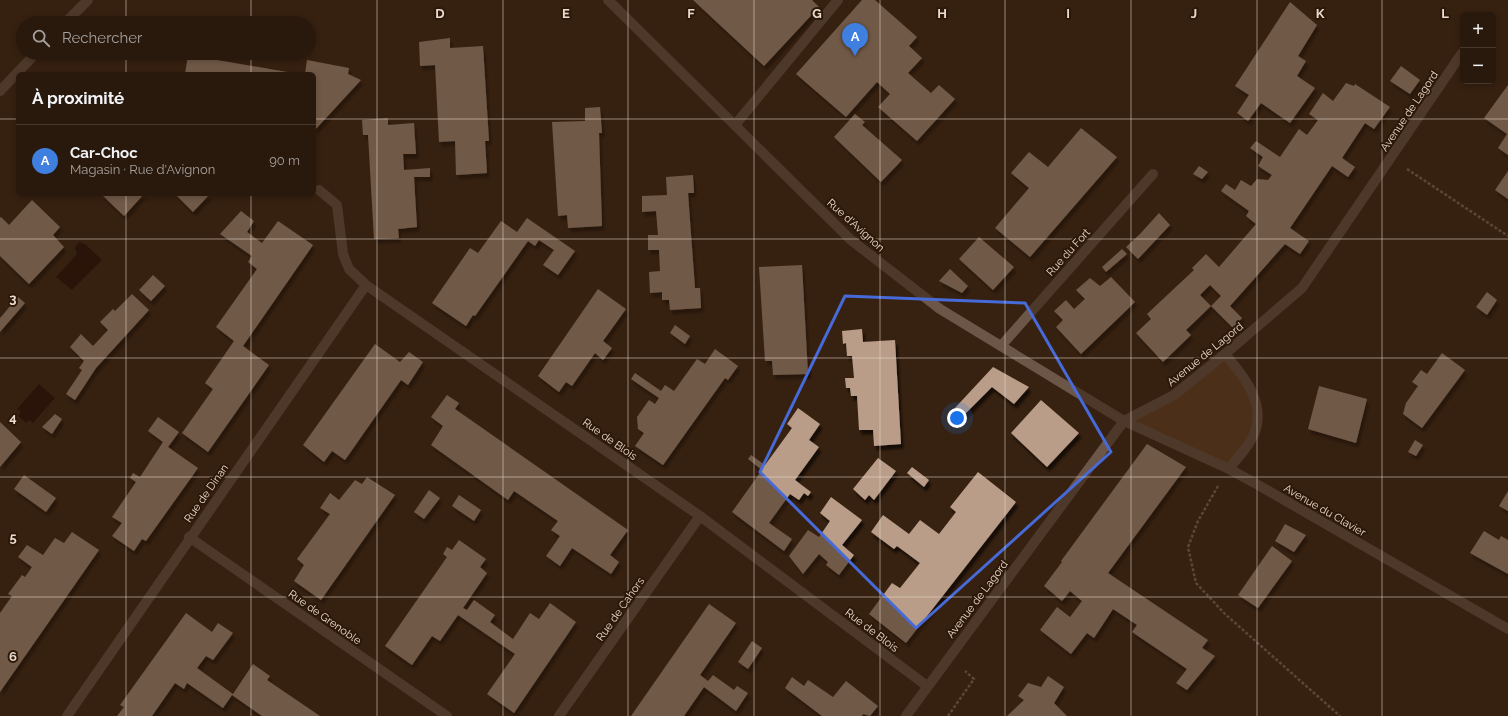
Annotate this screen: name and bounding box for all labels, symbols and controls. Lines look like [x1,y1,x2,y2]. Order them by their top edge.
text: D [435,6,445,21]
text: E [562,6,570,21]
text: F [687,6,695,21]
text: G [812,6,822,21]
text: H [937,6,947,21]
text: I [1066,6,1070,21]
text: J [1191,6,1197,21]
text: K [1316,6,1325,21]
text: L [1441,6,1449,21]
map controls [1460,12,1496,84]
button: + [1460,12,1496,48]
search box [16,16,316,60]
pin: A [842,23,868,56]
icon: search [30,27,52,49]
text: Rechercher [62,29,142,47]
button: − [1460,48,1496,84]
street label: Avenue de Lagord [1378,69,1441,154]
text: À proximité [32,88,124,108]
text: Car-Choc [70,144,138,162]
text: A [41,153,49,168]
text: 90 m [269,153,300,168]
text: Magasin · Rue d'Avignon [70,162,215,177]
street label: Rue d'Avignon [824,196,887,255]
street label: Rue du Fort [1044,226,1093,279]
text: 3 [9,291,17,306]
street label: Avenue de Lagord [1165,320,1246,389]
your location [947,408,967,428]
text: 4 [9,410,17,425]
street label: Rue de Blois [580,416,639,463]
street label: Rue de Dinan [182,462,231,525]
street label: Avenue du Clavier [1281,482,1368,539]
text: 5 [9,530,17,545]
street label: Avenue de Lagord [944,558,1011,641]
street label: Rue de Cahors [594,575,647,644]
street label: Rue de Grenoble [286,587,364,648]
street label: Rue de Blois [842,606,901,655]
text: 6 [9,649,17,664]

